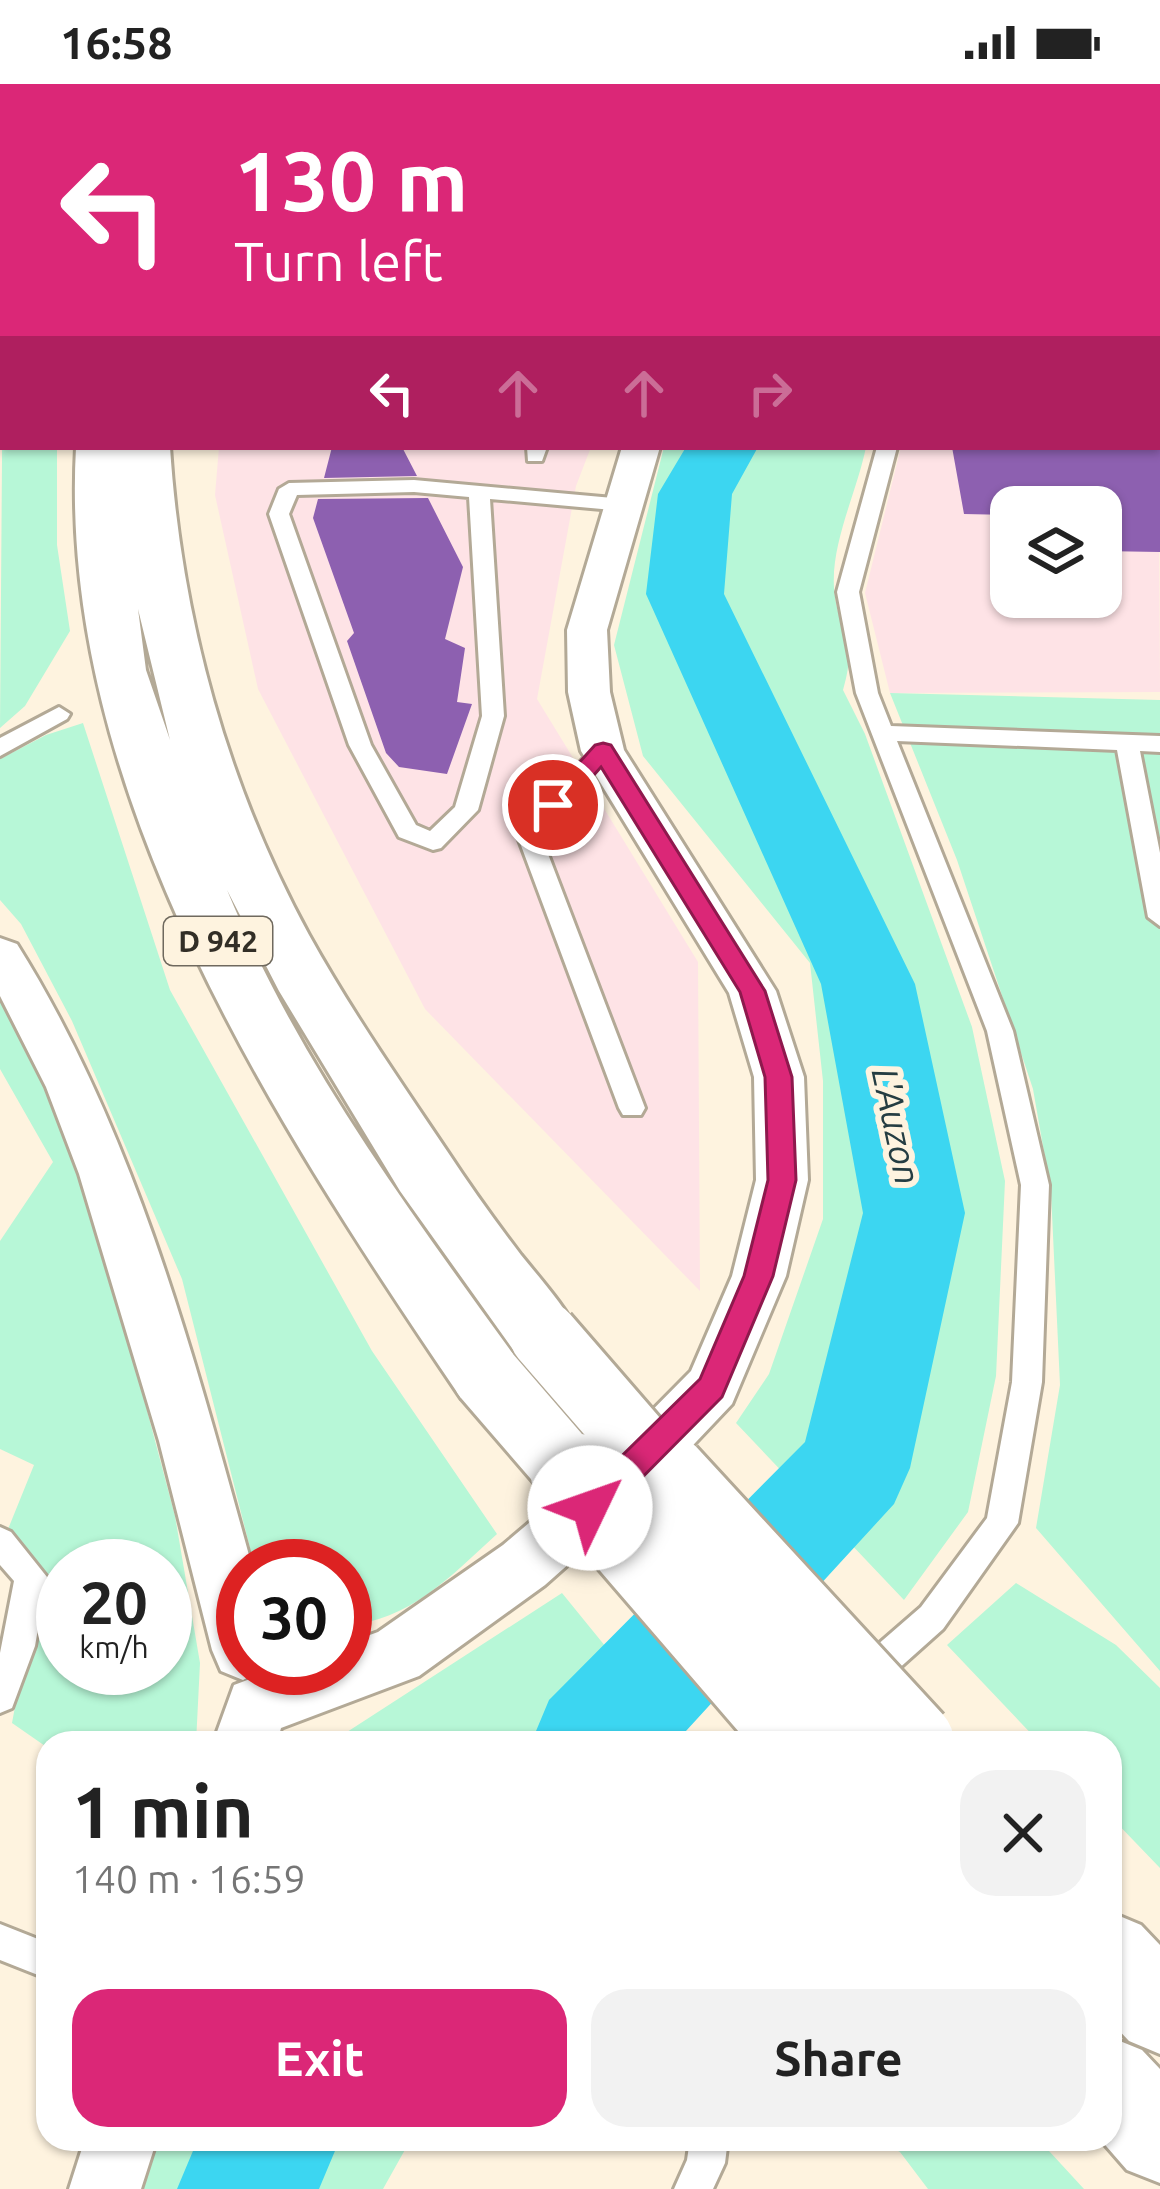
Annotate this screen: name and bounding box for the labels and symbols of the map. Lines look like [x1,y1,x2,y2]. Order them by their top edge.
pin [502,754,604,856]
road number: D 942 [164,917,272,965]
water label: L'Auzon [865,1064,929,1188]
position arrow [527,1445,653,1571]
speed limit sign: 30 [216,1539,372,1695]

